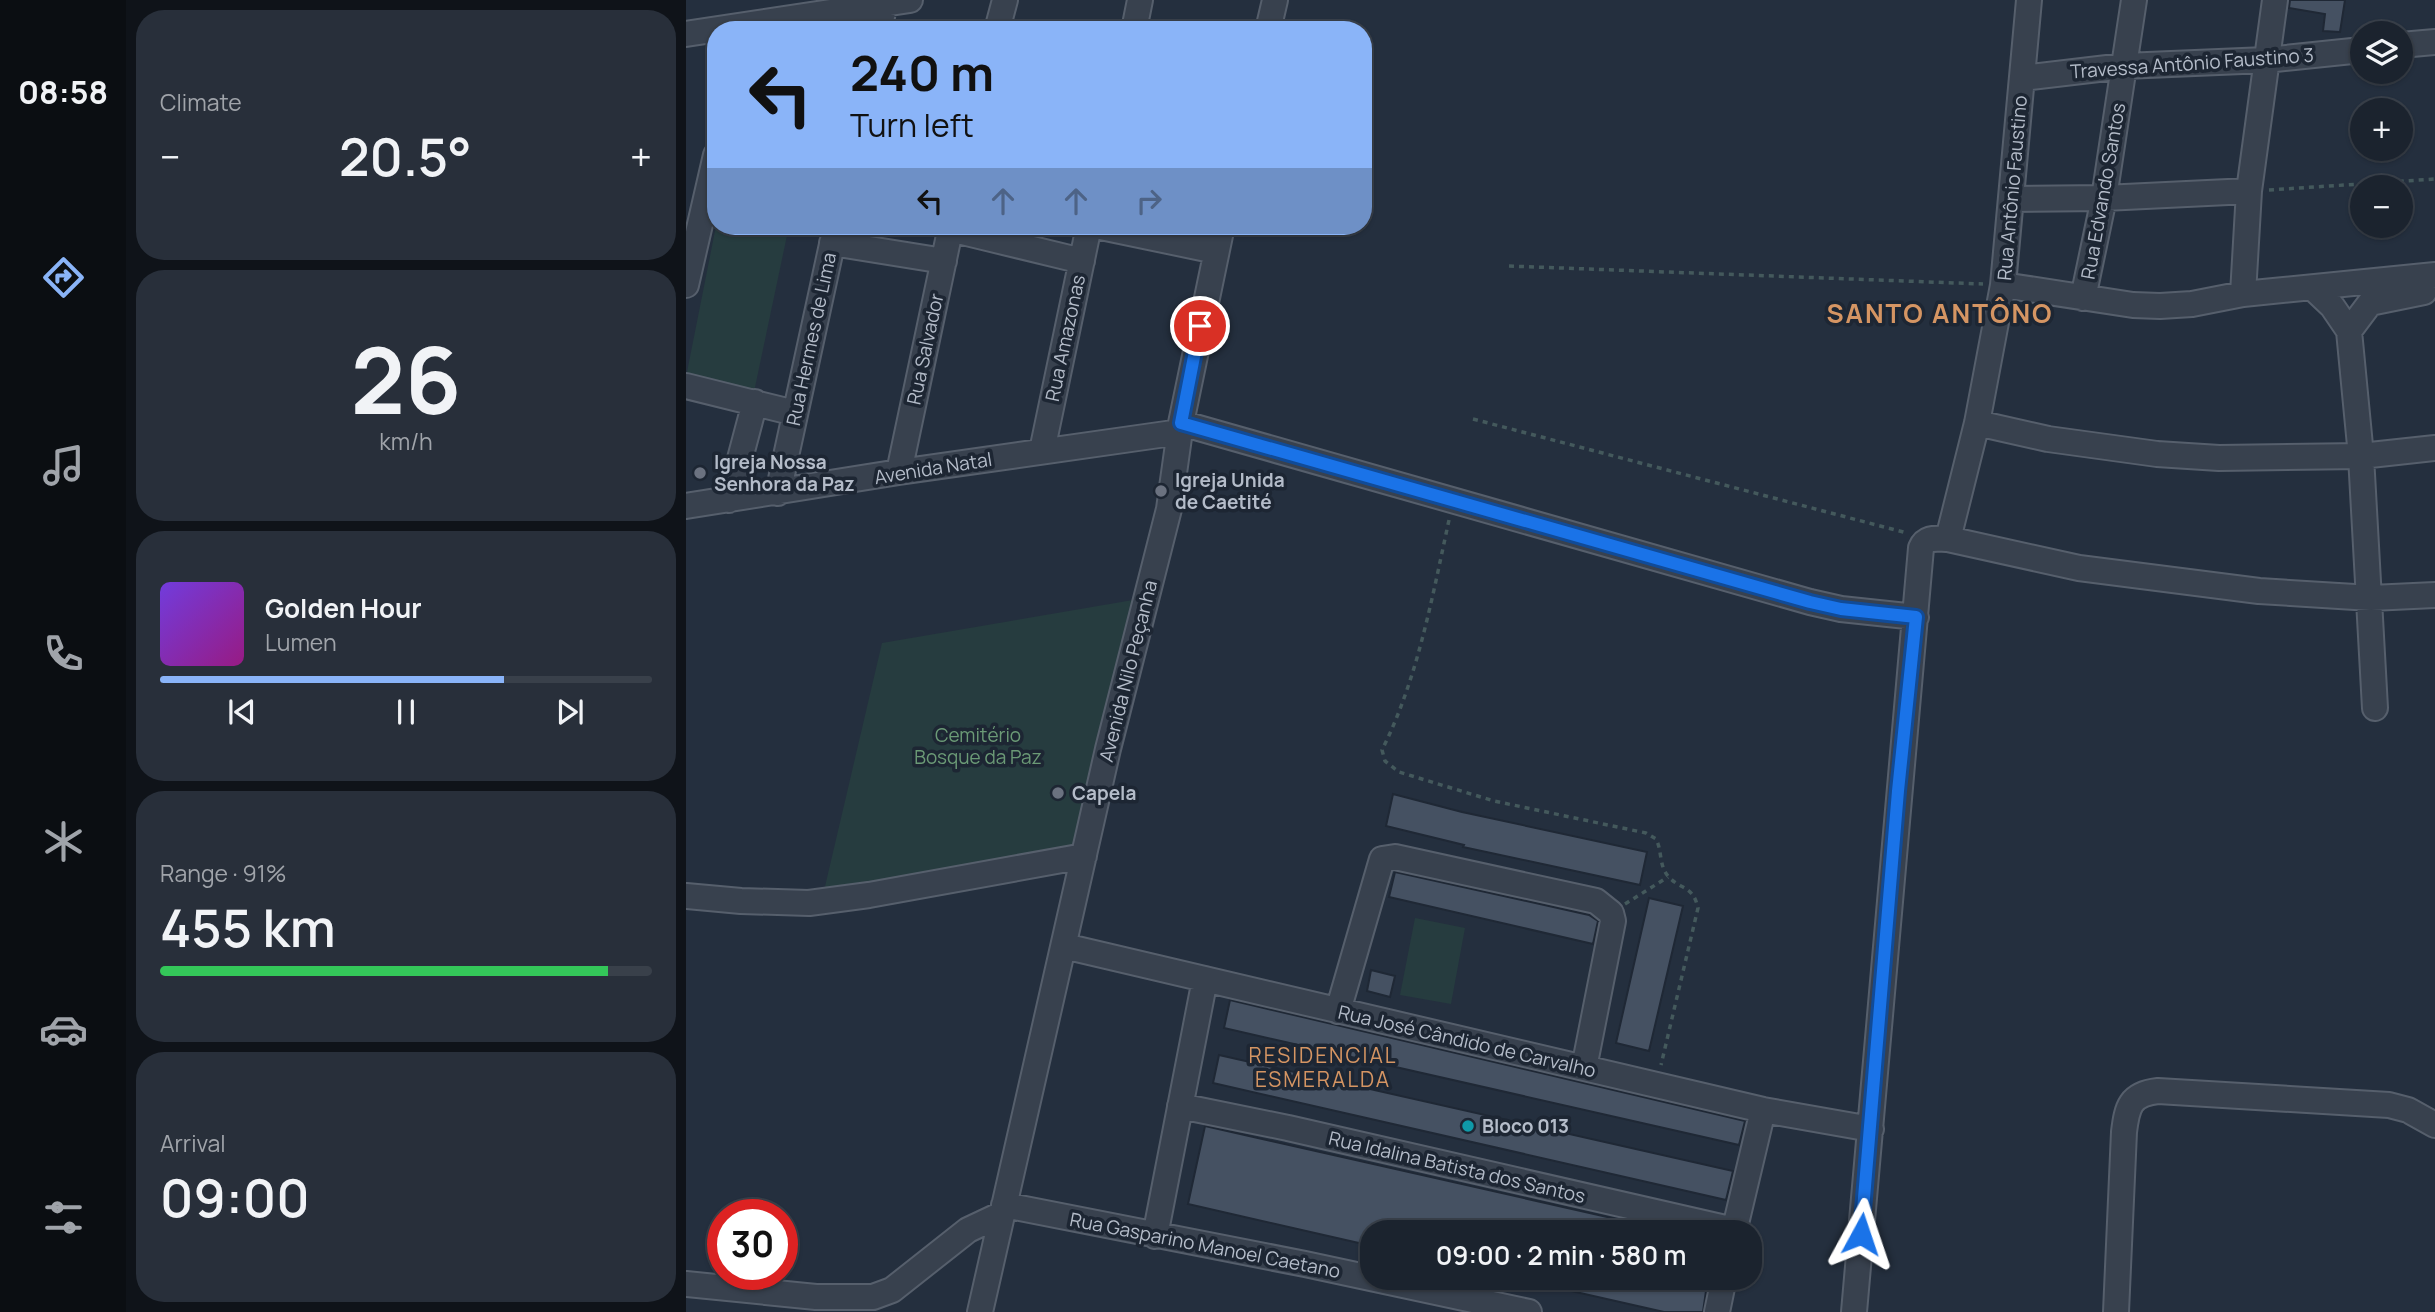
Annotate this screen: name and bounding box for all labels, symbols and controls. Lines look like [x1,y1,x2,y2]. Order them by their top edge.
map controls [2350,21,2413,238]
button: layers [2350,21,2413,84]
text: 240 m [850,39,994,106]
street label: Travessa Antônio Faustino 3 [2069,42,2315,84]
icon: left [735,49,826,140]
text: 08:58 [18,70,108,114]
text: Climate [160,86,242,118]
street label: Rua Antônio Faustino [1991,94,2033,282]
button: + [2350,98,2413,161]
street label: Rua Edvando Santos [2075,101,2131,281]
text: Turn left [850,103,974,147]
text: 20.5° [339,121,472,192]
text: − [160,130,181,182]
text: + [630,130,652,182]
button: − [2350,175,2413,238]
icon: left [911,182,949,220]
icon: ahead [984,182,1022,220]
icon: ahead [1057,182,1095,220]
icon: right [1130,182,1168,220]
street label: Rua Hermes de Lima [780,250,842,428]
icon: directions [39,253,88,302]
street label: Rua Amazonas [1039,272,1091,404]
street label: Rua Salvador [901,291,950,407]
district label: SANTO ANTÔNO [1826,295,2054,331]
pin [1170,296,1230,356]
icon: arrive [1181,307,1219,345]
text: 26 [351,317,461,441]
text: km/h [379,425,433,457]
icon: music [39,441,88,490]
street label: Avenida Natal [872,446,994,490]
place label: Igreja Nossa Senhora da Paz [714,449,855,497]
marker: Igreja Nossa Senhora da Paz [692,465,708,481]
place label: Igreja Unida de Caetité [1175,467,1285,515]
marker: Igreja Unida de Caetité [1153,483,1169,499]
street label: Avenida Nilo Peçanha [1093,577,1163,765]
text: Golden Hour [265,590,422,626]
text: Lumen [265,626,337,658]
icon: phone [39,629,88,678]
icon: previous [223,693,261,731]
icon: pause [387,693,425,731]
icon: next [551,693,589,731]
park label: Cemitério Bosque da Paz [914,722,1042,770]
place label: Capela [1072,780,1136,806]
marker: Capela [1050,785,1066,801]
icon: climate [39,817,88,866]
text: Range · 91% [160,857,286,889]
text: 455 km [160,892,336,963]
street label: Rua José Cândido de Carvalho [1336,999,1598,1083]
icon: car [39,1005,88,1054]
district label: RESIDENCIAL ESMERALDA [1249,1041,1397,1093]
place label: Bloco 013 [1482,1113,1569,1139]
marker: Bloco 013 [1460,1118,1476,1134]
street label: Rua Idalina Batista dos Santos [1326,1125,1588,1209]
text: Arrival [160,1127,226,1159]
text: 09:00 [160,1162,310,1233]
icon: filters [39,1193,88,1242]
position arrow [1824,1197,1898,1271]
speed limit sign: 30 [707,1199,798,1290]
street label: Rua Gasparino Manoel Caetano [1067,1206,1343,1284]
text: 09:00 · 2 min · 580 m [1436,1237,1686,1273]

